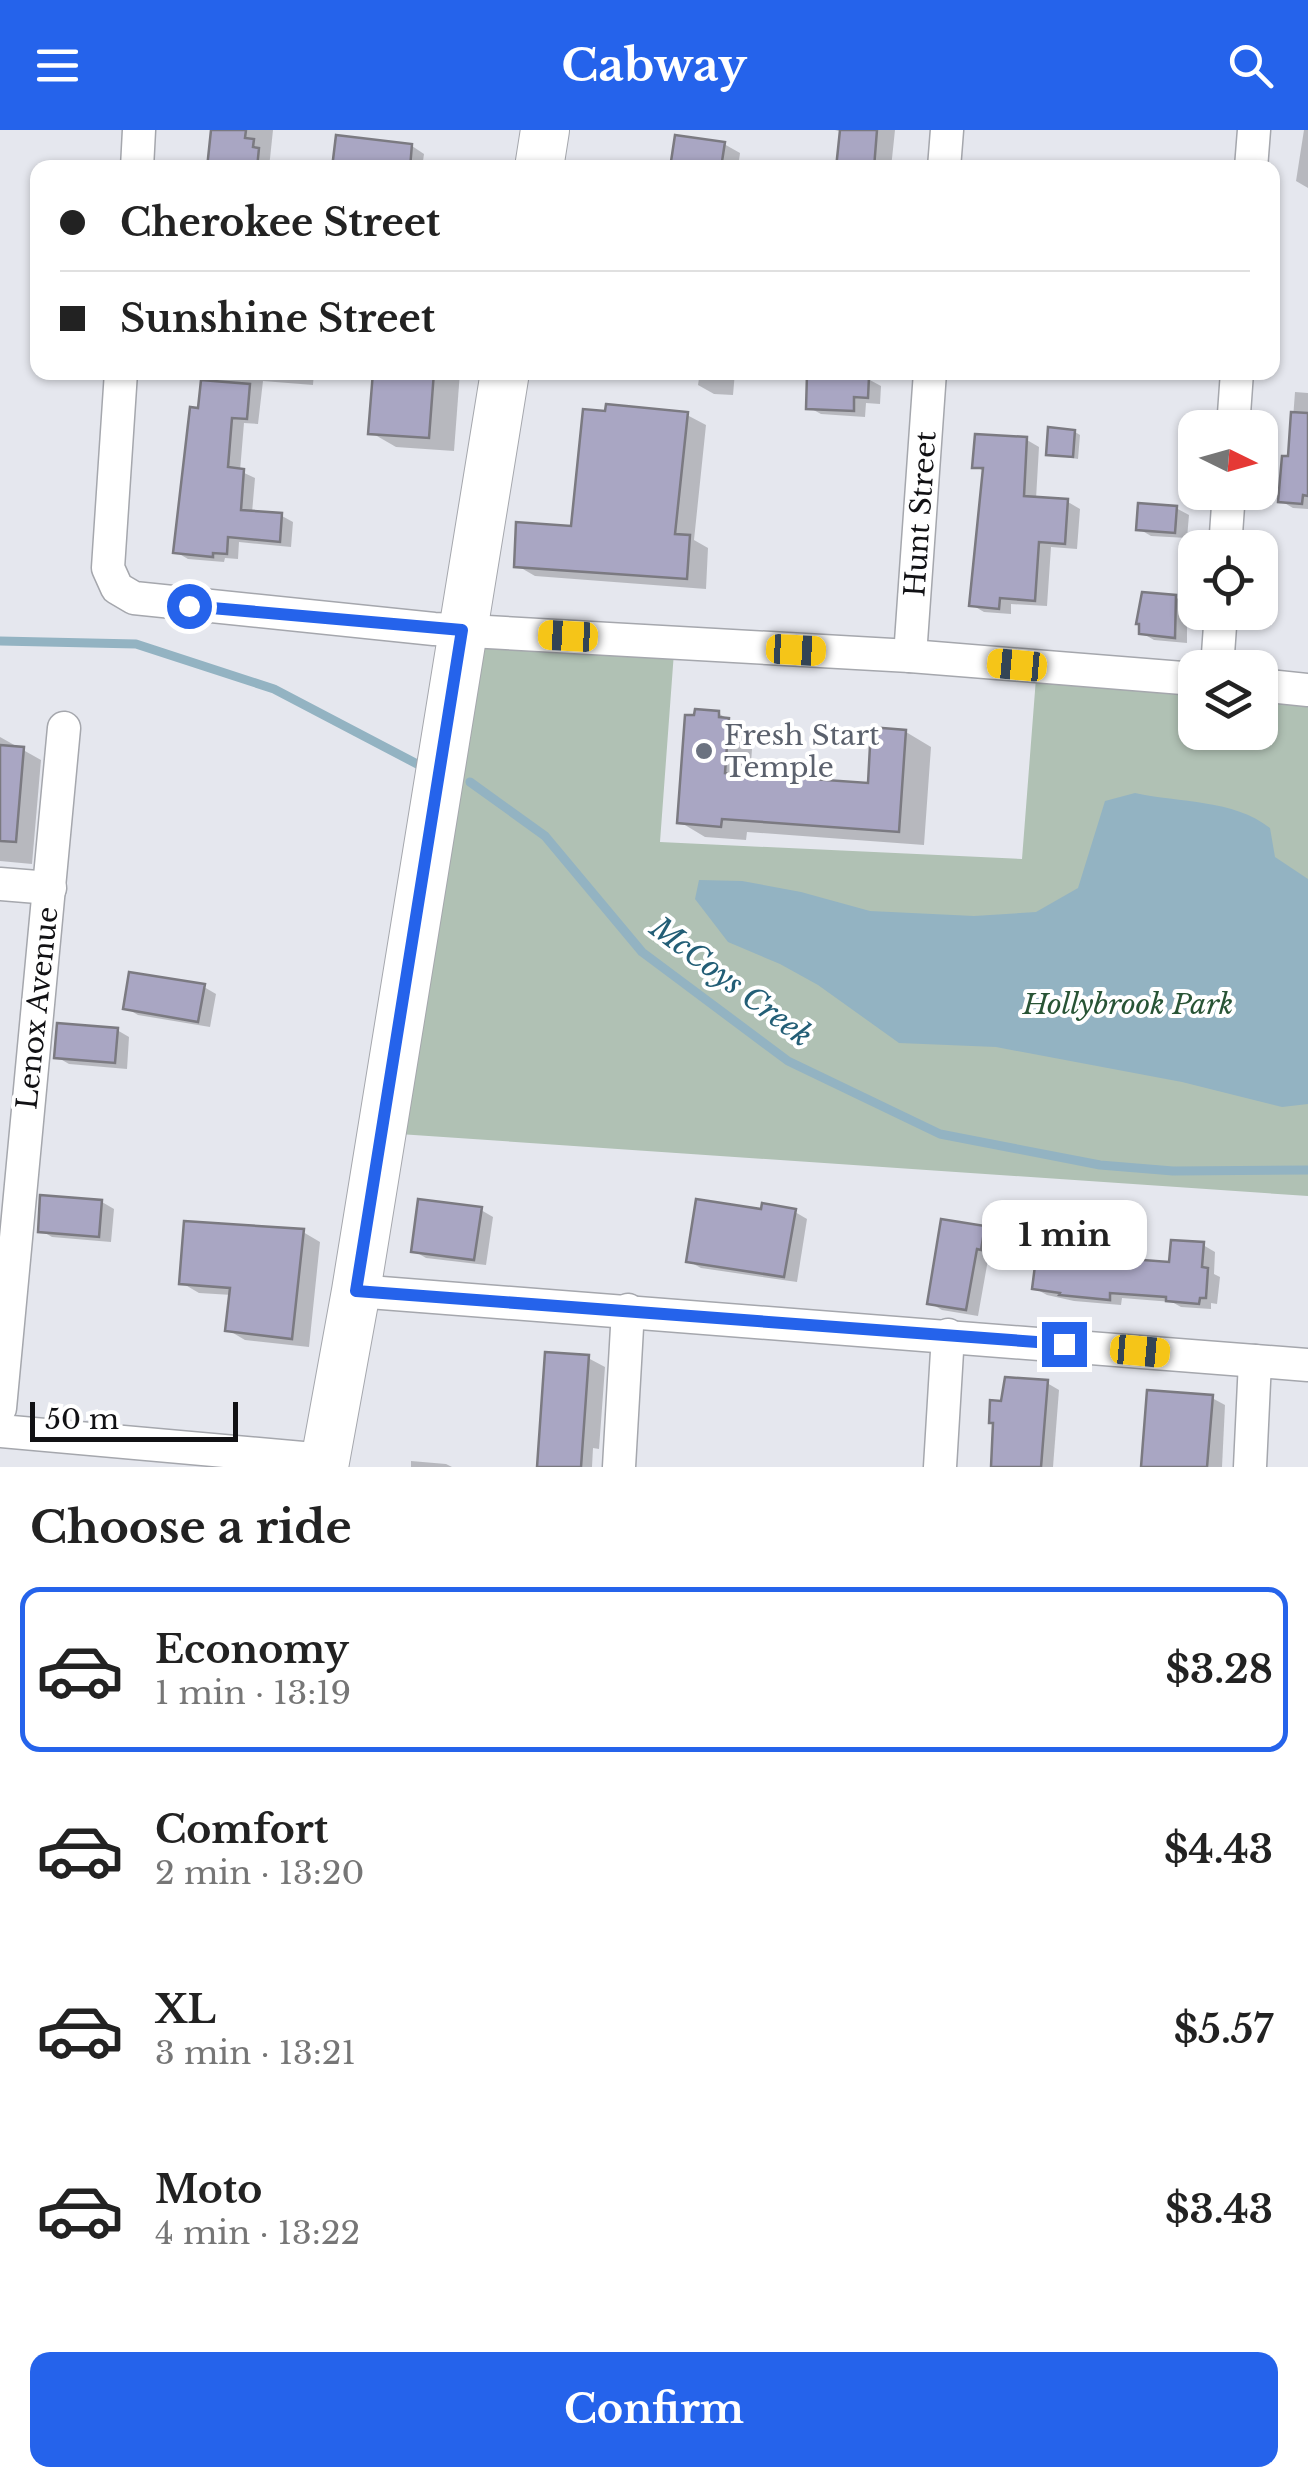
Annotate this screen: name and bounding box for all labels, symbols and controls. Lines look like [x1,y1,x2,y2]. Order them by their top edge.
text: Cabway [561,37,747,93]
icon: menu [30,38,85,93]
icon: search [1223,38,1278,93]
text: Cherokee Street [120,199,440,246]
text: Sunshine Street [120,295,435,342]
north arrow [1178,410,1278,510]
map controls [1178,410,1278,750]
street label: Hunt Street [897,429,944,598]
button: locate [1178,530,1278,630]
route start [167,584,212,629]
car [537,619,599,653]
car [765,633,827,667]
car [986,647,1048,683]
button: layers [1178,650,1278,750]
place label: Fresh Start Temple [724,718,880,785]
marker: Fresh Start Temple [693,740,715,762]
street label: Lenox Avenue [9,905,66,1111]
water label: McCoys Creek [642,908,820,1054]
park label: Hollybrook Park [1022,987,1233,1022]
callout: 1 min [982,1199,1146,1269]
text: 1 min [1018,1215,1111,1255]
route end [1042,1322,1087,1367]
car [1109,1333,1171,1369]
scale bar [30,1397,238,1442]
text: 50 m [45,1402,119,1437]
text: Choose a ride [30,1499,352,1555]
icon: car [35,1625,125,1715]
text: Economy [155,1626,349,1673]
text: $3.28 [1166,1646,1273,1693]
text: 1 min · 13:19 [155,1673,351,1713]
icon: car [35,1805,125,1895]
text: Comfort [155,1806,328,1853]
text: $4.43 [1164,1826,1273,1873]
text: 2 min · 13:20 [155,1853,364,1893]
icon: car [35,1985,125,2075]
text: XL [155,1986,216,2033]
text: $5.57 [1174,2006,1273,2053]
text: 3 min · 13:21 [155,2033,356,2073]
icon: car [35,2165,125,2255]
text: Moto [155,2166,262,2213]
text: $3.43 [1165,2186,1273,2233]
text: 4 min · 13:22 [155,2213,360,2253]
button: Confirm [30,2352,1278,2467]

